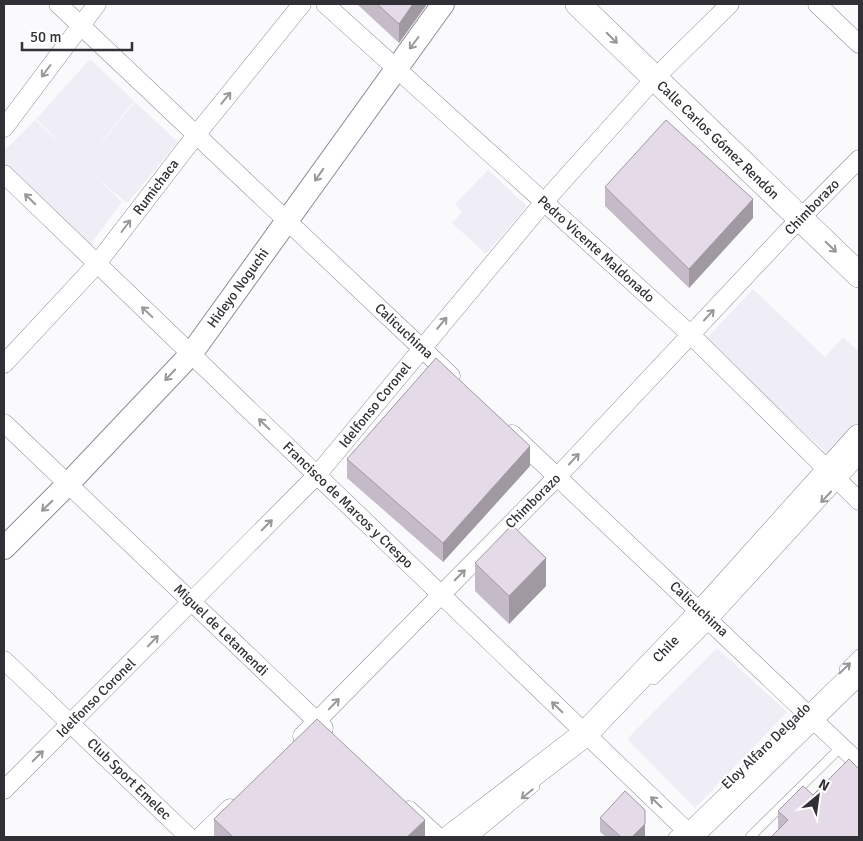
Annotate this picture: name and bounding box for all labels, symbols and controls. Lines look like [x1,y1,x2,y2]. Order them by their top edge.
scale bar [22,20,132,52]
text: 50 m [30,28,61,46]
one-way arrow [606,32,619,44]
one-way arrow [409,36,419,50]
one-way arrow [41,63,52,77]
street label: Calle Carlos Gómez Rendón [653,77,783,203]
one-way arrow [220,92,231,105]
street label: Rumichaca [129,156,183,218]
one-way arrow [314,168,324,182]
street label: Chimborazo [781,175,843,239]
street label: Pedro Vicente Maldonado [534,192,658,306]
one-way arrow [23,193,36,205]
one-way arrow [121,219,131,233]
one-way arrow [824,241,837,253]
street label: Hideyo Noguchi [203,245,273,331]
street label: Calicuchima [371,300,437,362]
one-way arrow [140,306,153,318]
one-way arrow [703,309,715,321]
one-way arrow [437,317,448,330]
street label: Idelfonso Coronel [335,359,415,451]
one-way arrow [164,369,176,382]
one-way arrow [258,418,271,430]
street label: Francisco de Marcos y Crespo [279,438,417,572]
one-way arrow [568,453,580,466]
street label: Chimborazo [502,470,564,532]
one-way arrow [820,491,832,504]
one-way arrow [40,500,53,512]
one-way arrow [261,519,273,531]
one-way arrow [454,569,466,582]
street label: Calicuchima [666,578,732,640]
street label: Miguel de Letamendi [170,581,272,679]
street label: Chile [649,632,683,666]
one-way arrow [146,635,158,647]
street label: Idelfonso Coronel [53,655,139,741]
one-way arrow [839,662,851,674]
one-way arrow [328,697,340,710]
street label: Eloy Alfaro Delgado [718,699,814,793]
one-way arrow [551,701,564,713]
street label: Club Sport Emelec [83,735,175,824]
one-way arrow [32,750,45,762]
north arrow [793,771,843,821]
text: N [816,775,832,795]
one-way arrow [521,789,534,800]
one-way arrow [649,796,662,808]

